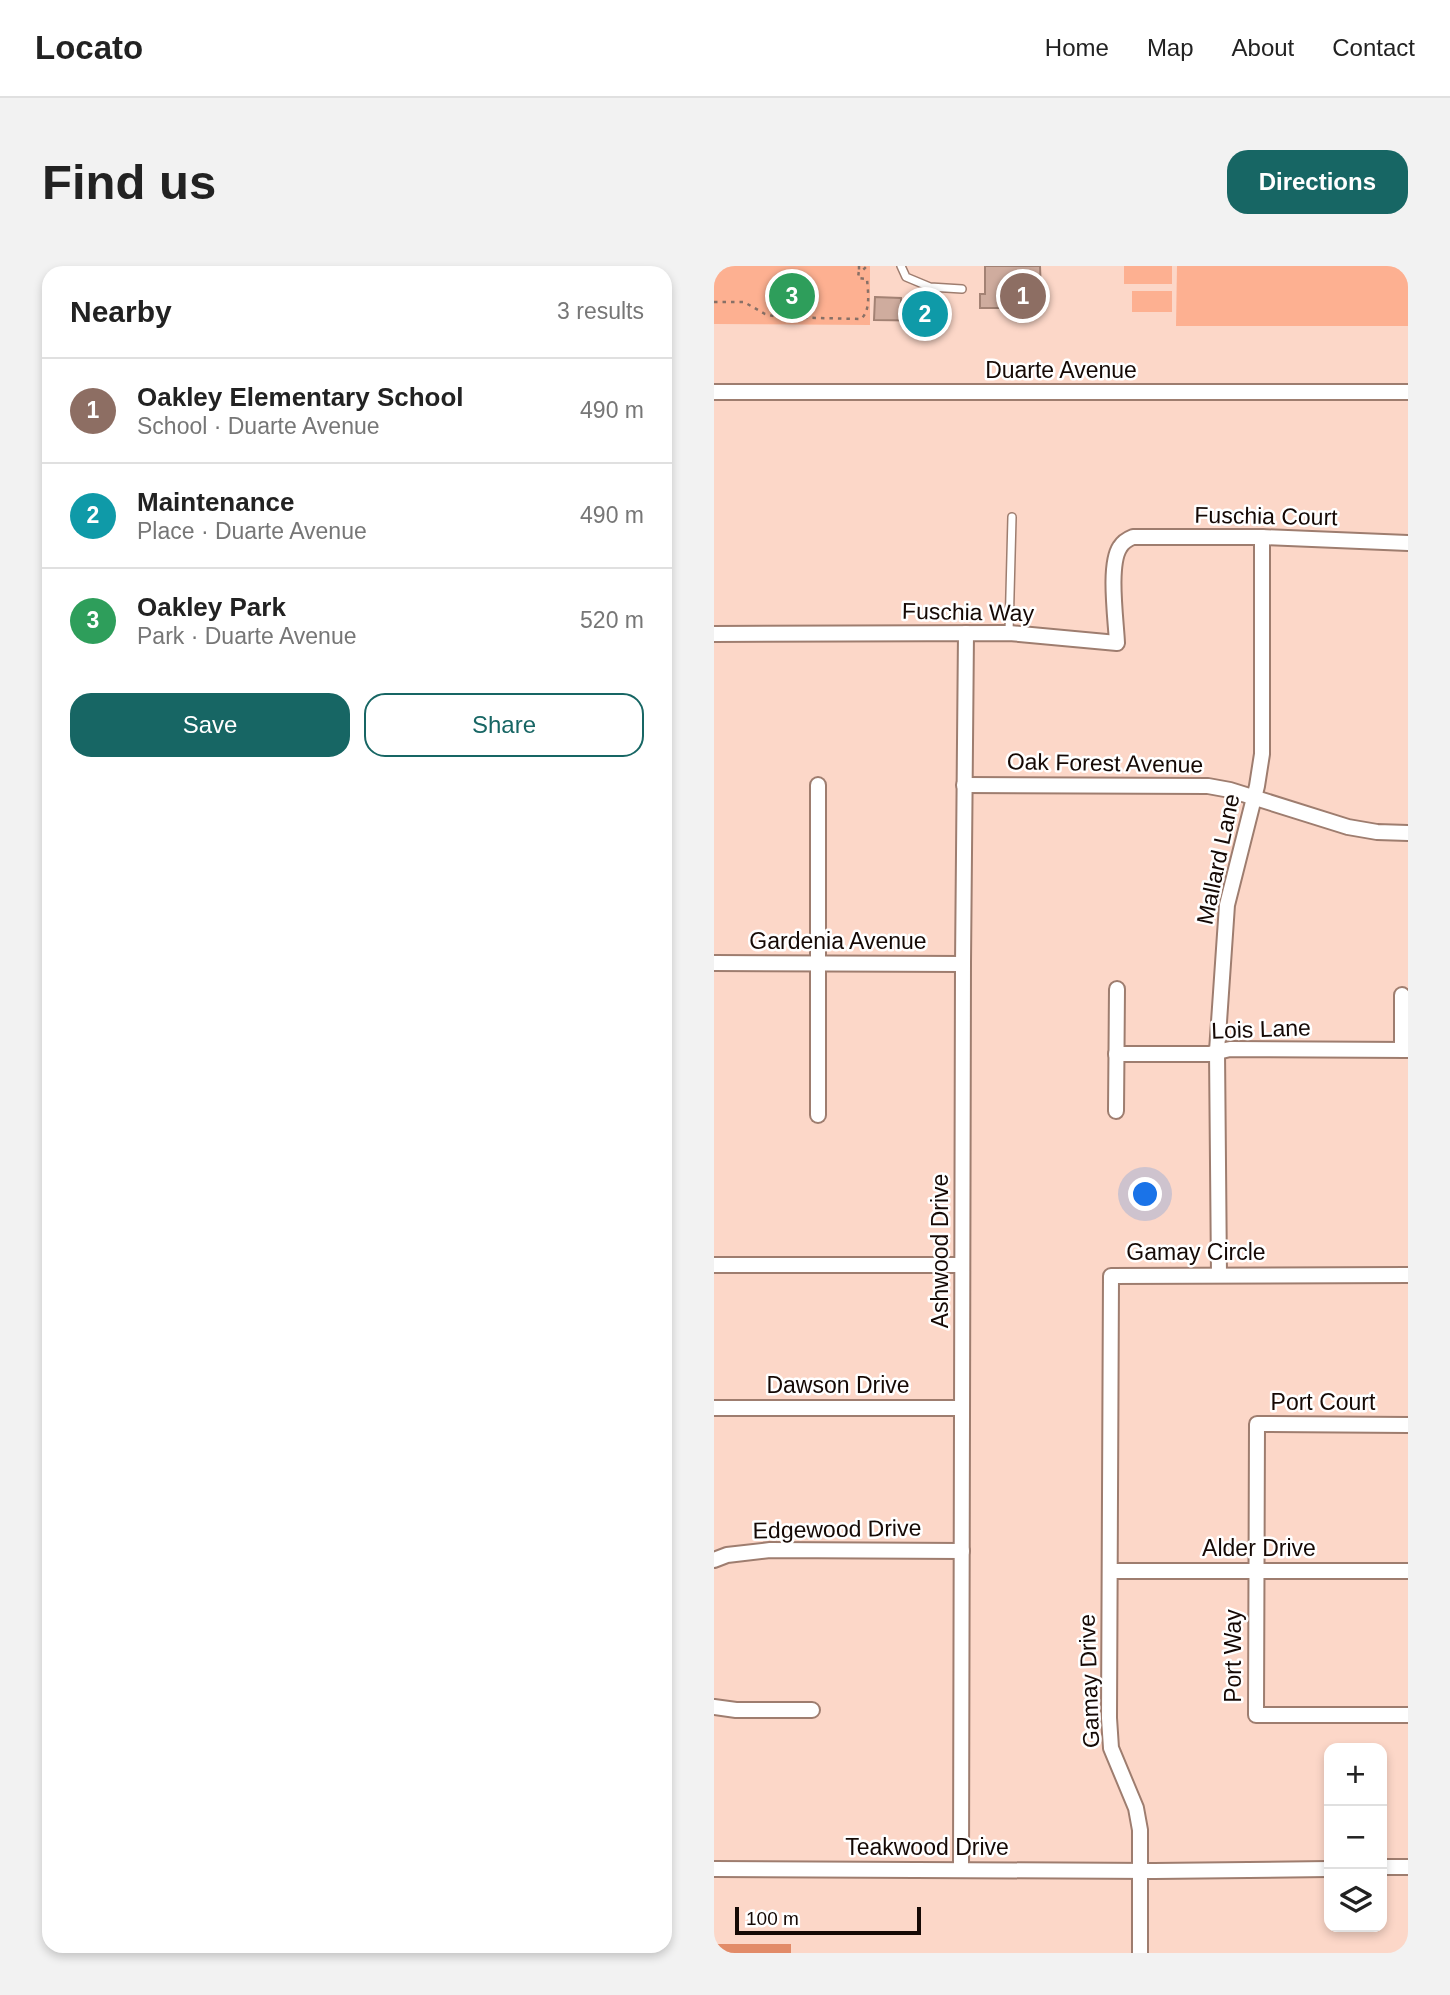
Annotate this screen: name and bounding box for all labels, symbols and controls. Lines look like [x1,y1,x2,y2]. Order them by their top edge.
text: Locato [35,29,143,66]
text: Home [1045,34,1109,61]
text: Map [1147,34,1194,61]
text: About [1232,34,1294,61]
text: Contact [1332,34,1415,61]
button: Directions [1227,150,1408,214]
text: Find us [42,155,216,209]
pin: 3 [769,270,815,322]
pin: 1 [1000,270,1046,322]
pin: 2 [902,288,948,340]
text: Nearby [70,295,172,328]
text: 3 results [557,298,644,324]
street label: Duarte Avenue [985,357,1137,383]
text: Oakley Elementary School [137,382,464,412]
text: 1 [87,397,99,423]
text: 490 m [580,397,644,423]
text: School · Duarte Avenue [137,413,380,439]
text: Maintenance [137,487,295,517]
text: 2 [87,502,99,528]
text: 490 m [580,502,644,528]
street label: Fuschia Court [1194,502,1338,530]
text: Place · Duarte Avenue [137,518,367,544]
text: Oakley Park [137,592,286,622]
street label: Fuschia Way [902,598,1035,626]
text: 3 [87,607,99,633]
text: 520 m [580,607,644,633]
text: Park · Duarte Avenue [137,623,356,649]
button: Save [70,693,350,757]
button: Share [364,693,644,757]
street label: Oak Forest Avenue [1007,748,1203,778]
street label: Mallard Lane [1191,791,1245,927]
street label: Gardenia Avenue [749,928,927,954]
street label: Lois Lane [1211,1014,1311,1044]
street label: Ashwood Drive [927,1174,953,1328]
your location [1128,1177,1162,1211]
street label: Gamay Circle [1126,1239,1266,1265]
street label: Dawson Drive [766,1372,910,1398]
street label: Port Court [1271,1389,1376,1415]
street label: Edgewood Drive [752,1515,922,1543]
street label: Alder Drive [1202,1535,1316,1561]
street label: Port Way [1220,1609,1246,1703]
street label: Gamay Drive [1074,1613,1104,1749]
map controls [1324,1743,1387,1932]
button: + [1324,1743,1387,1806]
button: − [1324,1806,1387,1869]
street label: Teakwood Drive [845,1834,1009,1860]
button: layers [1324,1869,1387,1932]
scale bar [735,1904,920,1936]
text: 100 m [746,1908,799,1929]

